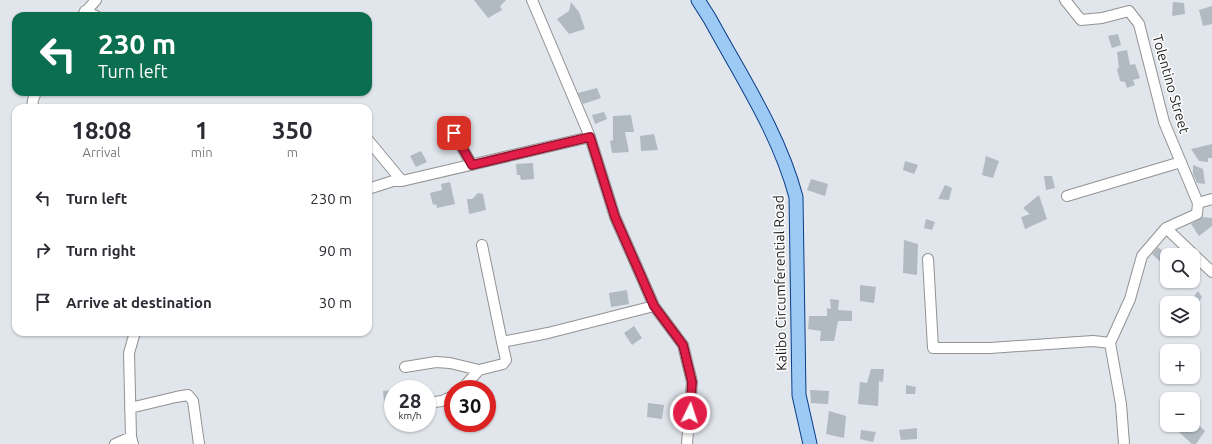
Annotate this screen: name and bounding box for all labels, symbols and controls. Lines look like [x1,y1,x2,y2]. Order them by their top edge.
icon: left [32,28,84,80]
text: 230 m [98,28,176,59]
street label: Tolentino Street [1149,33,1193,136]
text: Turn left [98,61,168,81]
pin [437,116,471,150]
text: 18:08 [71,117,131,144]
text: 1 [195,117,208,144]
text: 350 [272,117,313,144]
icon: arrive [443,122,465,144]
text: Arrival [82,145,120,159]
text: min [191,145,213,159]
text: m [287,145,298,159]
icon: left [32,187,54,209]
text: Turn left [66,190,127,207]
text: 230 m [310,190,352,207]
street label: Kalibo Circumferential Road [770,195,790,371]
icon: right [32,239,54,261]
text: Turn right [66,242,136,259]
text: 90 m [319,242,352,259]
map controls [1160,248,1200,432]
button: search [1160,248,1200,288]
icon: arrive [32,291,54,313]
text: Arrive at destination [66,294,212,311]
text: 30 m [319,294,352,311]
button: layers [1160,296,1200,336]
button: + [1160,344,1200,384]
speed limit sign: 30 [444,380,496,432]
text: 28 [399,389,421,412]
position arrow [669,392,711,434]
button: − [1160,392,1200,432]
text: km/h [398,410,422,421]

